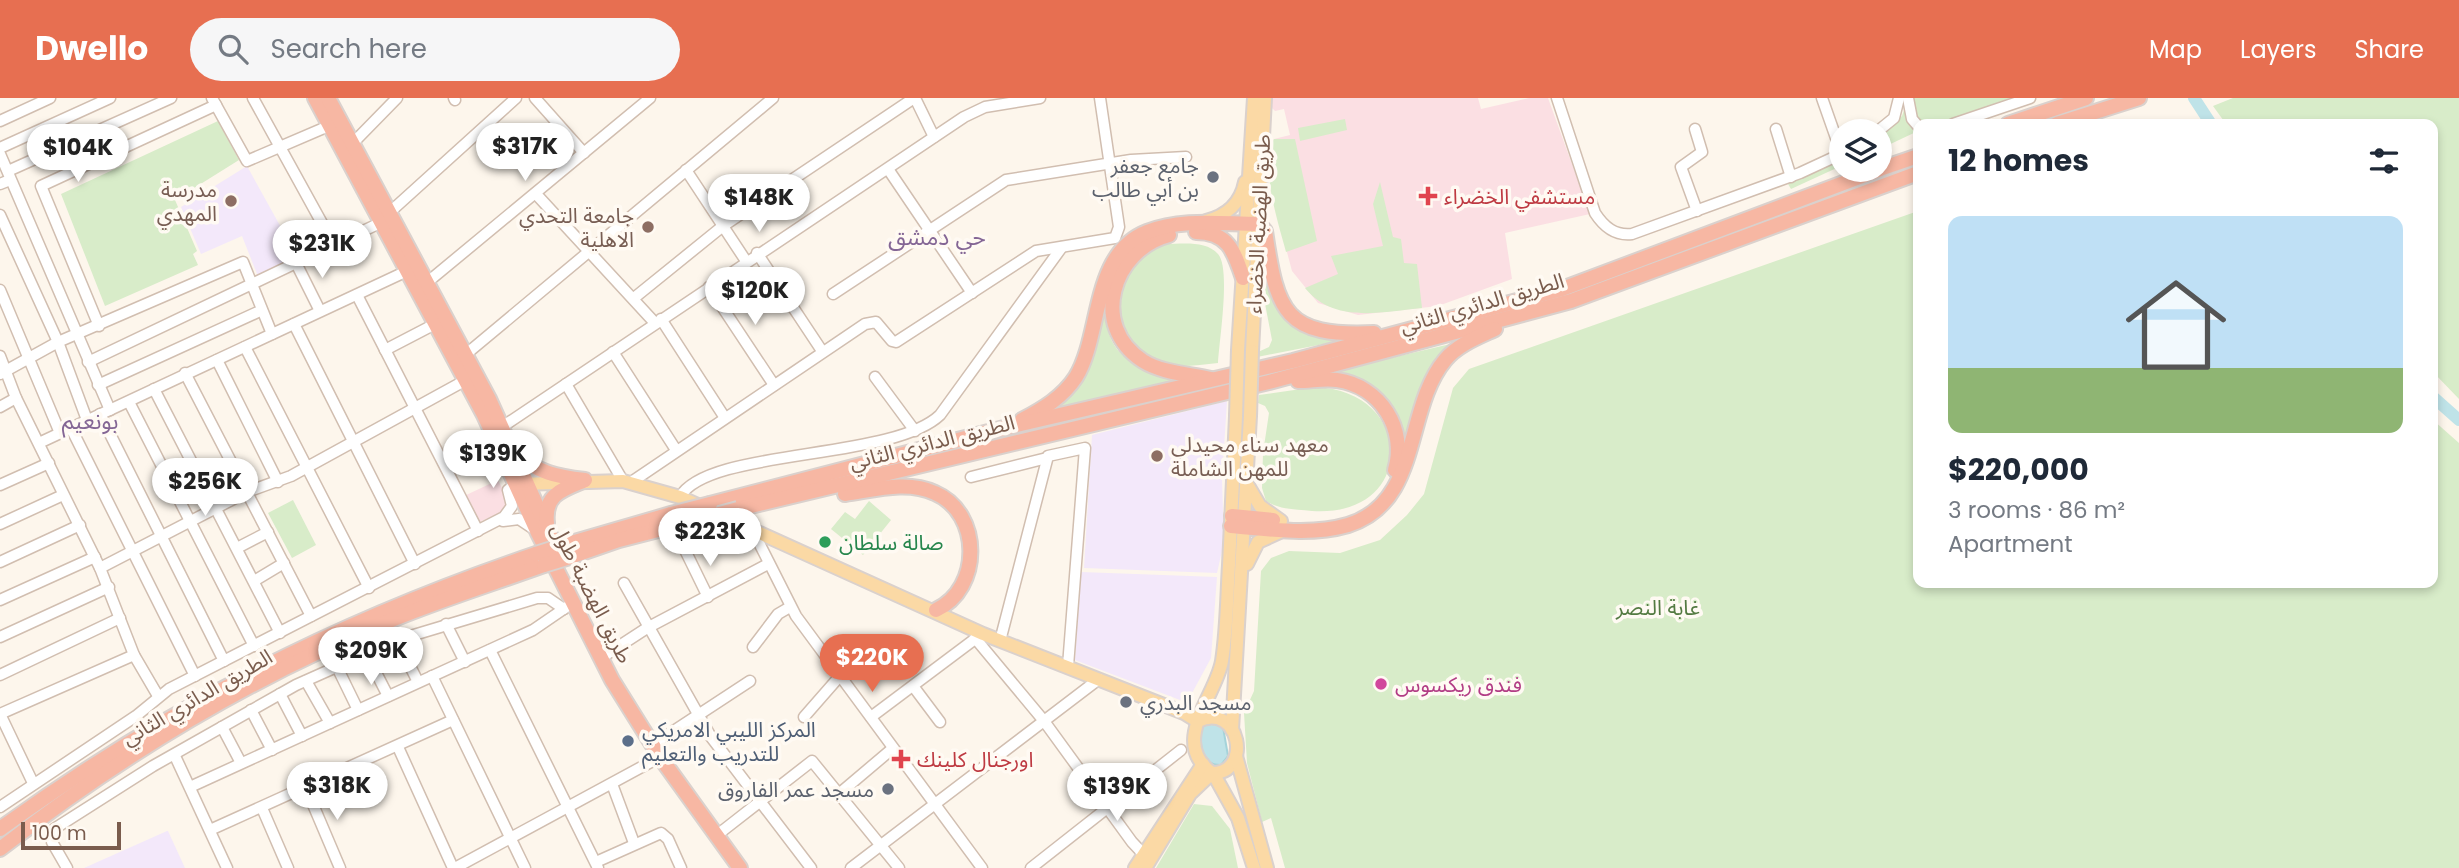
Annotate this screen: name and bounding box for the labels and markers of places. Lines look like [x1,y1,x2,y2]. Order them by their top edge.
pin: $317K [476,123,574,183]
pin: $104K [29,125,127,184]
place label: جامع جعفر بن أبي طالب [1092,151,1199,205]
marker: جامع جعفر بن أبي طالب [1205,169,1221,185]
pin: $148K [710,174,808,234]
place label: مدرسة المهدي [157,175,217,229]
place label: مستشفي الخضراء [1444,182,1595,212]
marker: مستشفي الخضراء [1418,186,1438,206]
marker: مدرسة المهدي [223,193,239,209]
place label: جامعة التحدي الاهلية [519,201,634,254]
marker: جامعة التحدي الاهلية [640,219,656,235]
pin: $231K [273,220,371,280]
pin: $120K [706,268,804,327]
pin: $139K [444,430,542,490]
place label: معهد سناء محيدلي للمهن الشاملة [1171,430,1329,483]
marker: معهد سناء محيدلي للمهن الشاملة [1149,448,1165,464]
pin: $256K [156,458,254,518]
pin: $223K [661,508,759,568]
place label: صالة سلطان [839,528,944,557]
marker: صالة سلطان [817,534,833,550]
pin: $209K [322,628,420,687]
pin: $220K [823,634,921,694]
place label: فندق ريكسوس [1395,670,1522,699]
marker: فندق ريكسوس [1373,676,1389,692]
place label: مسجد البدري [1140,688,1252,718]
marker: مسجد البدري [1118,694,1134,710]
place label: المركز الليبي الامريكي للتدريب والتعليم [642,715,816,769]
marker: المركز الليبي الامريكي للتدريب والتعليم [620,733,636,749]
place label: اورجنال كلينك [917,745,1034,774]
marker: اورجنال كلينك [891,749,911,769]
pin: $318K [288,762,386,822]
pin: $139K [1068,764,1166,823]
place label: مسجد عمر الفاروق [718,775,874,804]
marker: مسجد عمر الفاروق [880,781,896,797]

